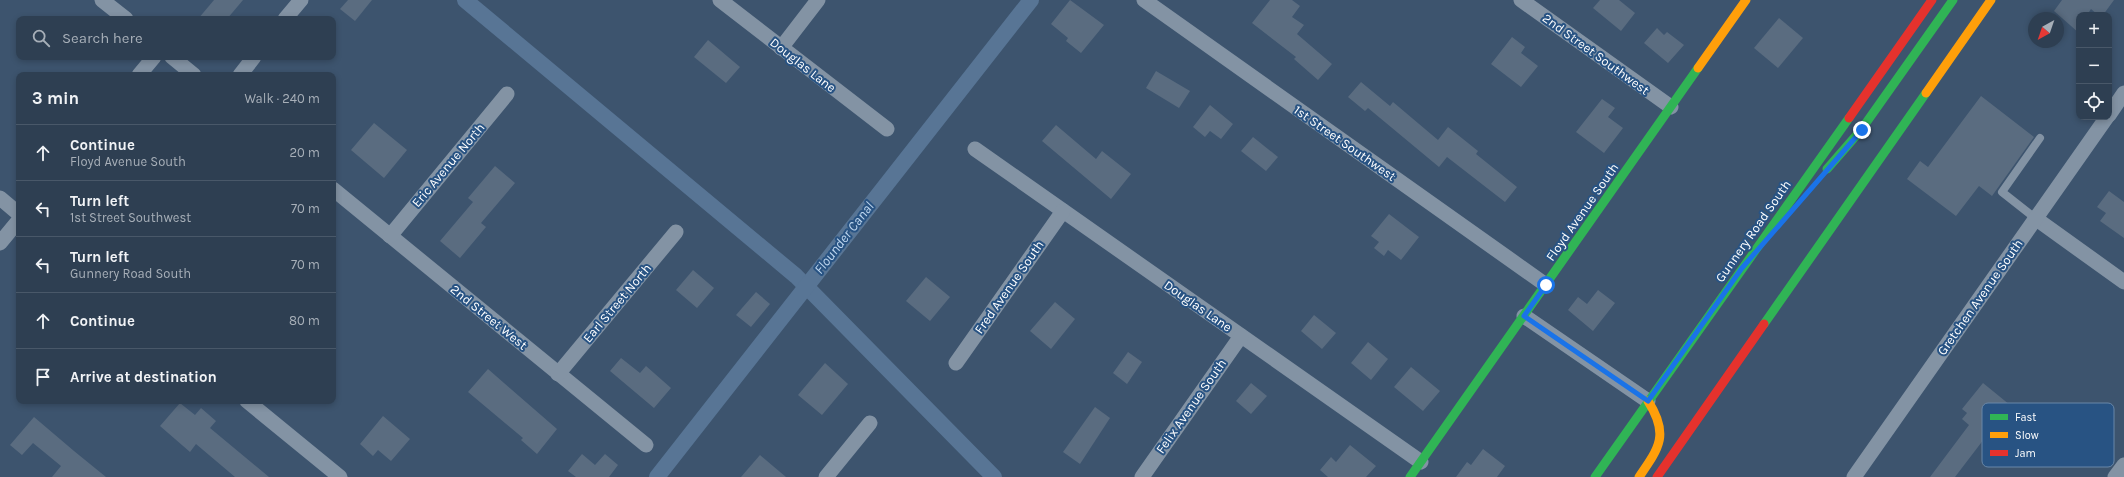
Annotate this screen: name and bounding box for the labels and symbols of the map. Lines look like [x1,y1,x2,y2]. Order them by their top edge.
street label: 2nd Street Southwest [1540,10,1652,98]
north arrow [2028,12,2064,48]
street label: Douglas Lane [767,35,839,96]
street label: 1st Street Southwest [1291,102,1399,184]
street label: Eric Avenue North [409,120,487,210]
route end [1853,121,1871,139]
street label: Floyd Avenue South [1543,160,1621,264]
street label: Gunnery Road South [1712,177,1794,285]
water label: Flounder Canal [811,198,878,278]
street label: Gretchen Avenue South [1934,236,2026,358]
street label: Fred Avenue South [971,237,1047,337]
street label: Earl Street North [580,261,654,345]
route start [1537,276,1555,294]
street label: Douglas Lane [1161,277,1235,335]
street label: 2nd Street West [448,281,531,353]
street label: Felix Avenue South [1153,356,1229,456]
legend [1982,403,2114,467]
text: Fast [2015,411,2036,424]
text: Slow [2015,429,2039,442]
text: Jam [2015,447,2036,460]

